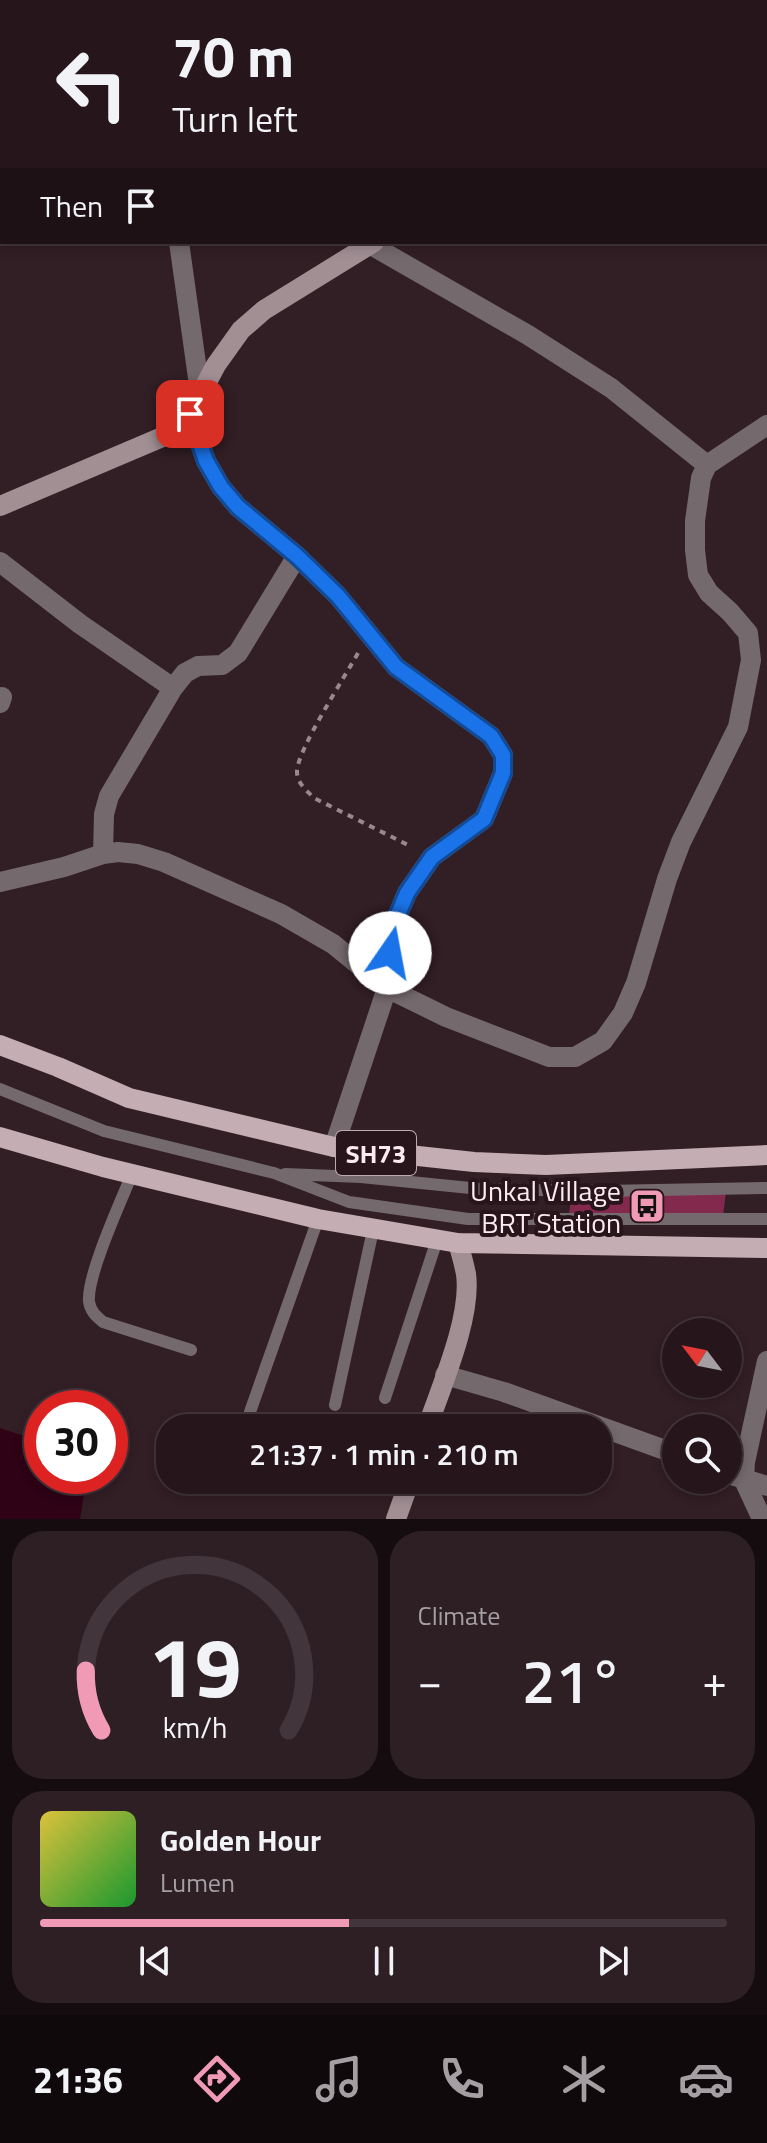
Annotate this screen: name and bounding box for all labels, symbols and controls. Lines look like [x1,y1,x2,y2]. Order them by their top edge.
text: 70 m [172,14,294,99]
icon: left [40,32,144,136]
text: Turn left [172,91,298,146]
text: Then [40,183,103,229]
icon: arrive [119,184,163,228]
pin [156,380,224,448]
icon: arrive [168,392,212,436]
position arrow [348,911,432,995]
road number: SH73 [336,1131,416,1175]
place label: Unkal Village BRT Station [470,1169,621,1244]
bus stop icon: Unkal Village BRT Station [628,1187,666,1225]
north arrow [662,1318,742,1398]
map controls [662,1318,742,1494]
speed limit sign: 30 [24,1390,128,1494]
button: search [662,1414,742,1494]
text: 21:37 · 1 min · 210 m [249,1431,519,1477]
text: Climate [418,1596,500,1635]
text: 19 [148,1603,241,1729]
text: 21° [522,1635,623,1726]
text: − [418,1647,442,1714]
text: + [702,1647,727,1714]
text: km/h [162,1706,227,1749]
text: Golden Hour [160,1817,321,1863]
text: Lumen [160,1863,235,1902]
icon: previous [133,1939,177,1983]
icon: pause [362,1939,406,1983]
icon: next [591,1939,635,1983]
icon: directions [189,2051,245,2107]
icon: music [311,2051,367,2107]
icon: phone [434,2051,490,2107]
icon: climate [556,2051,612,2107]
icon: car [678,2051,734,2107]
text: 21:36 [33,2052,123,2107]

